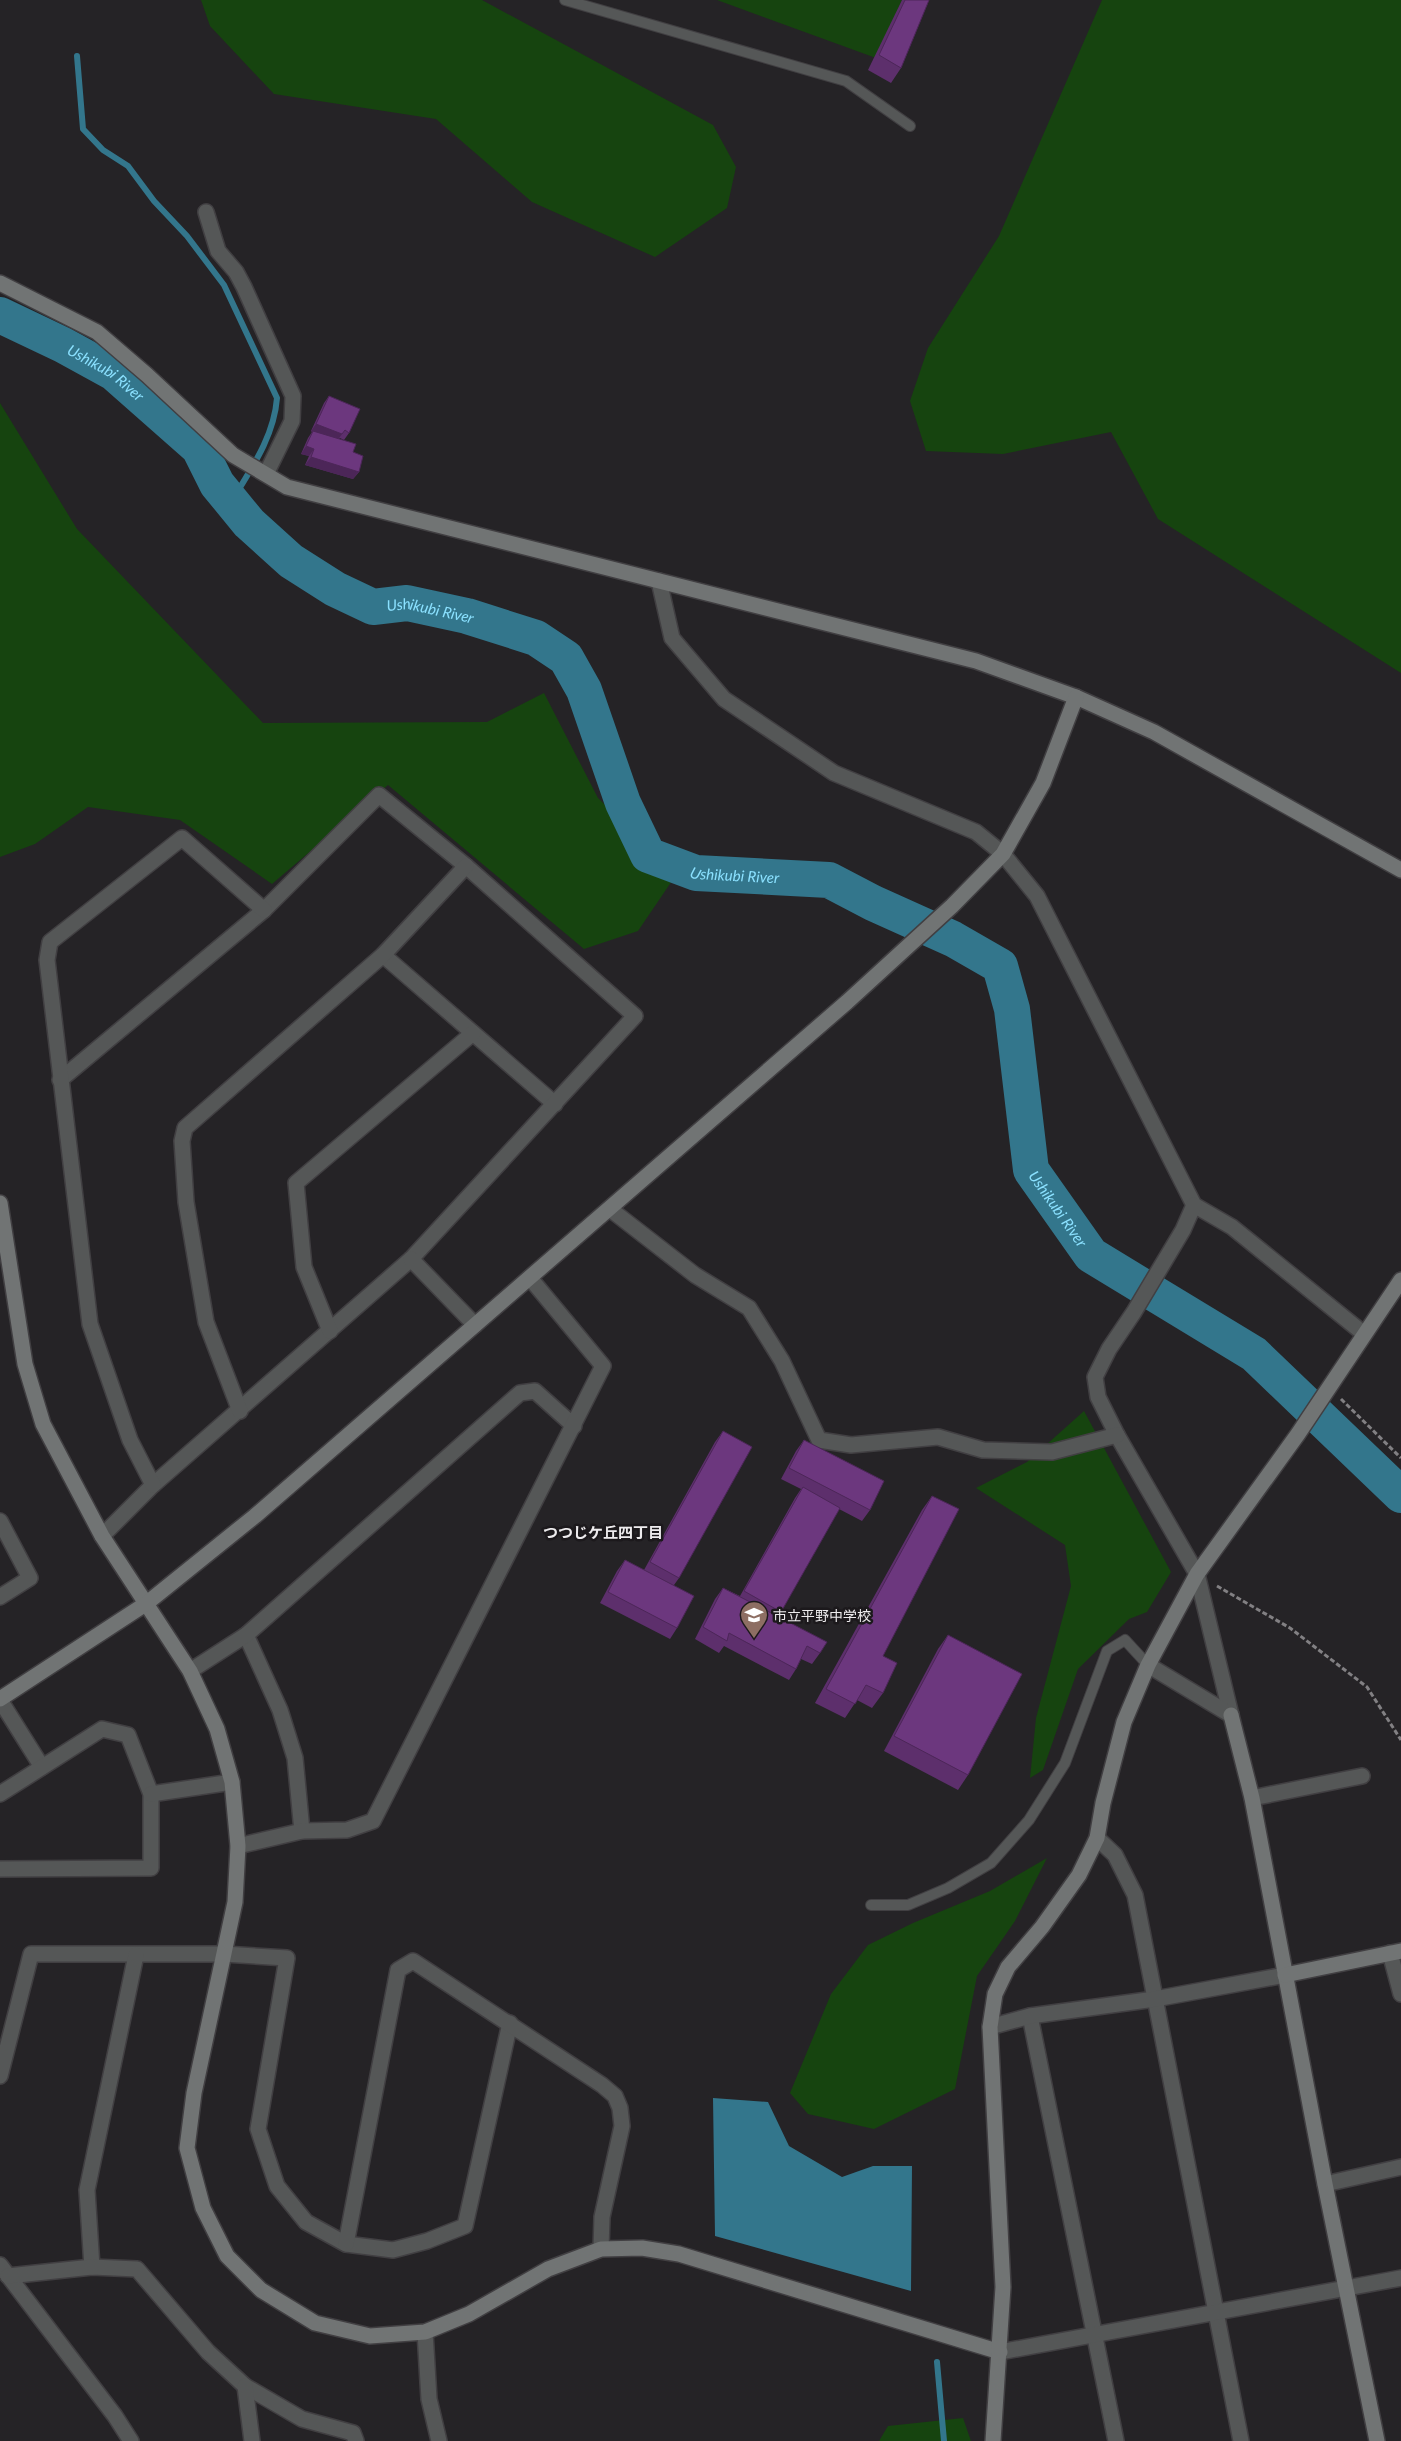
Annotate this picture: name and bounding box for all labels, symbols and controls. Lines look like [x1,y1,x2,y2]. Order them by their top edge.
water label: Ushikubi River [65,340,149,405]
water label: Ushikubi River [386,594,477,627]
water label: Ushikubi River [688,863,780,886]
water label: Ushikubi River [1025,1167,1092,1251]
district label: つつじケ丘四丁目 [543,1523,663,1541]
school or university icon: 市立平野中学校 [739,1600,769,1639]
place label: 市立平野中学校 [773,1607,871,1624]

